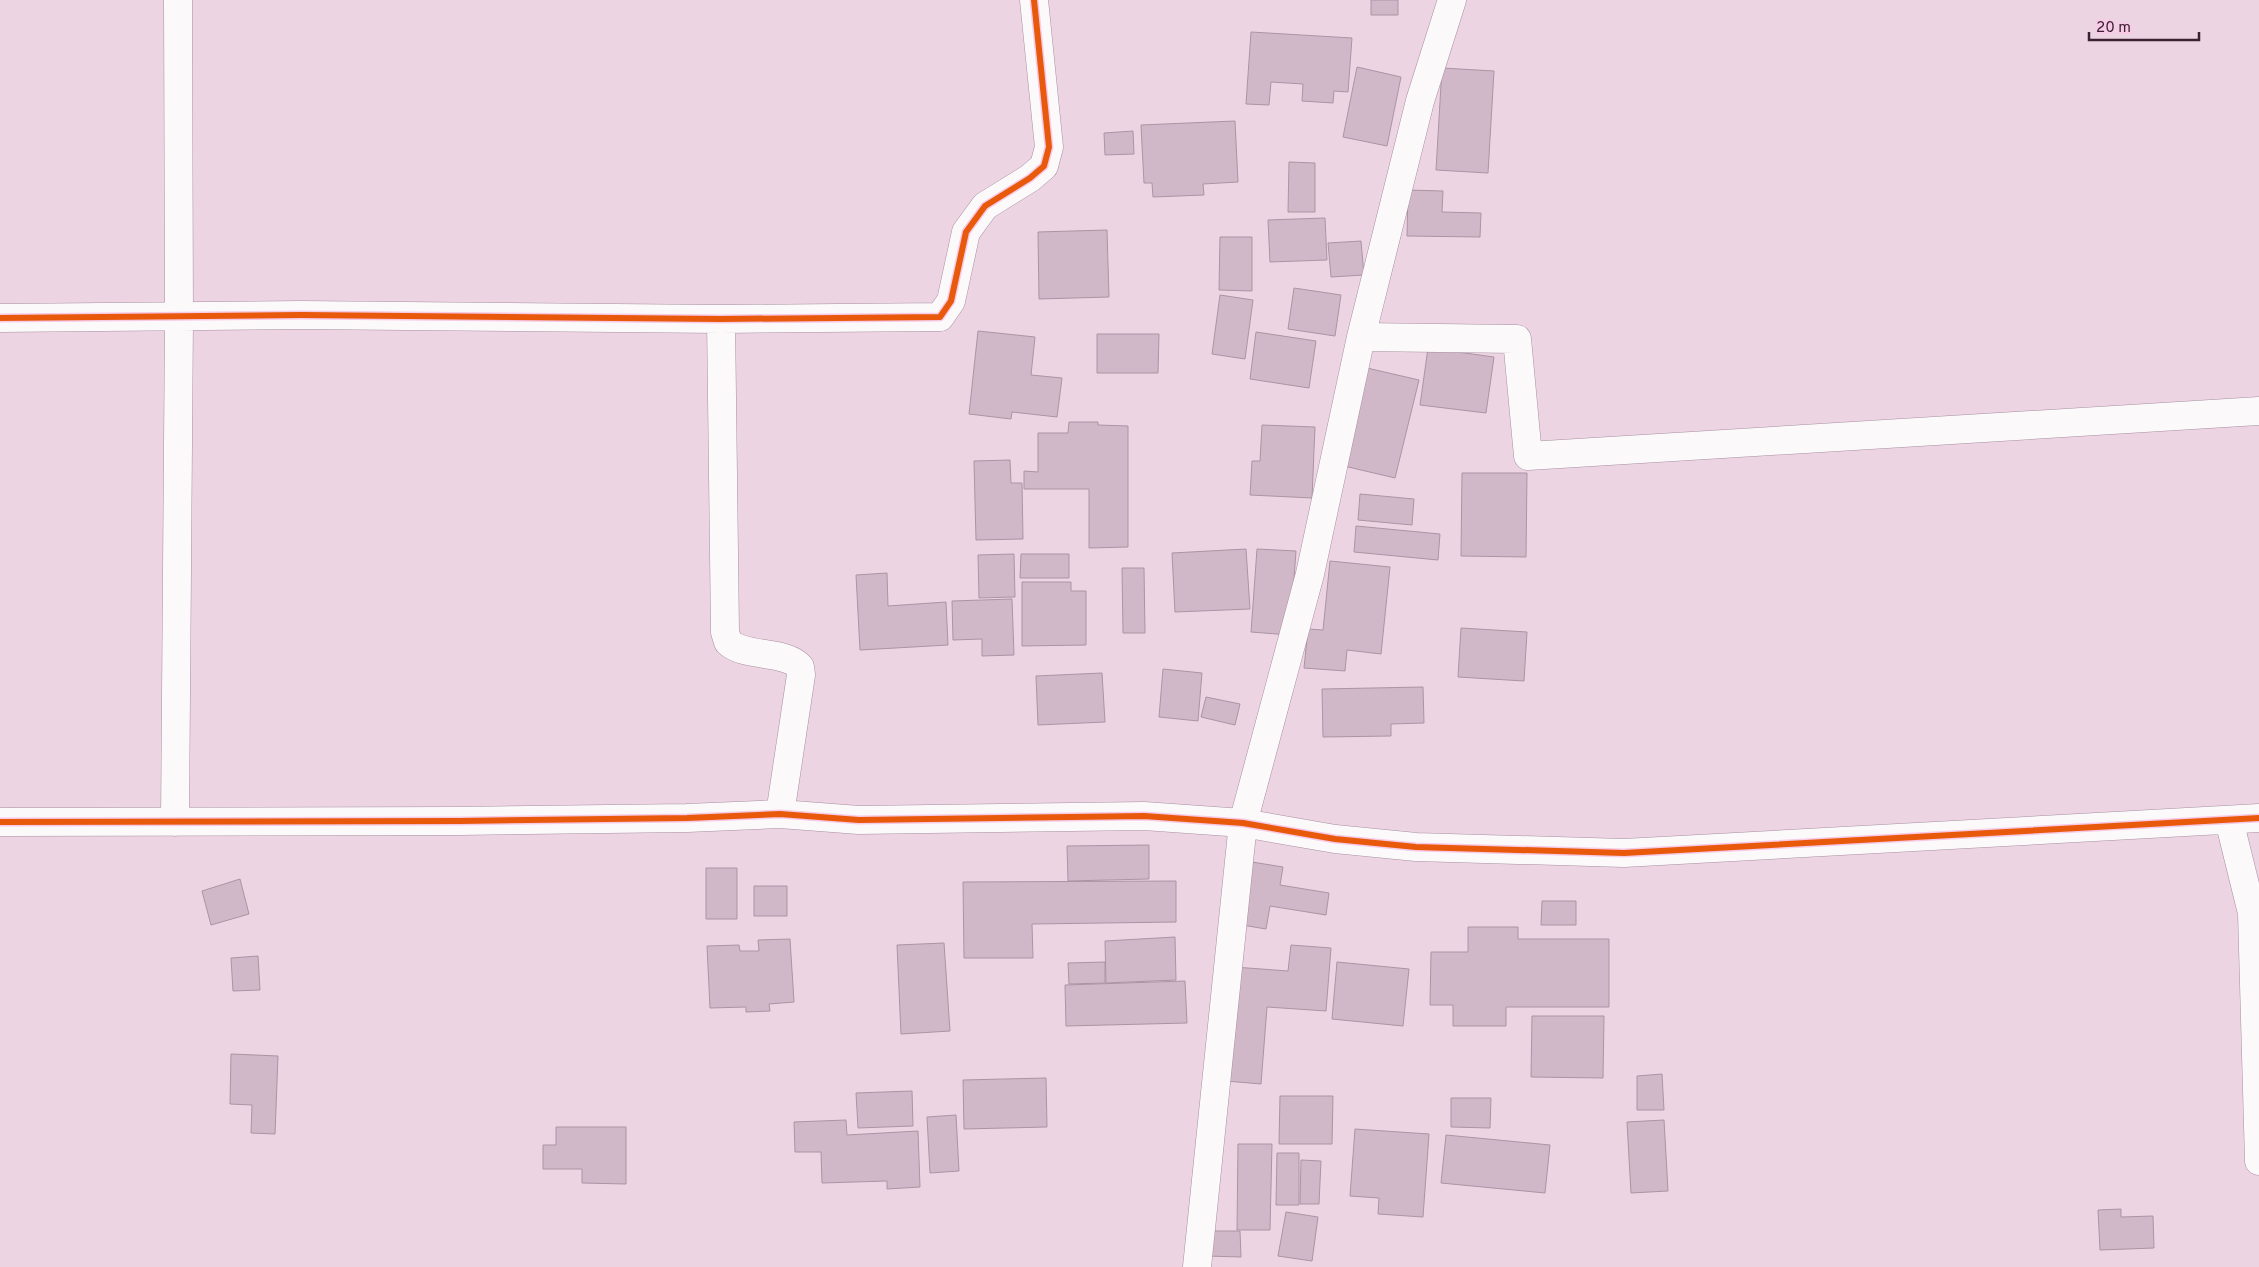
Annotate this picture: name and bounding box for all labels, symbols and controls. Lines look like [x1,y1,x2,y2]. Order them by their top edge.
scale bar [2089,10,2199,42]
text: 20 m [2096,19,2131,38]

